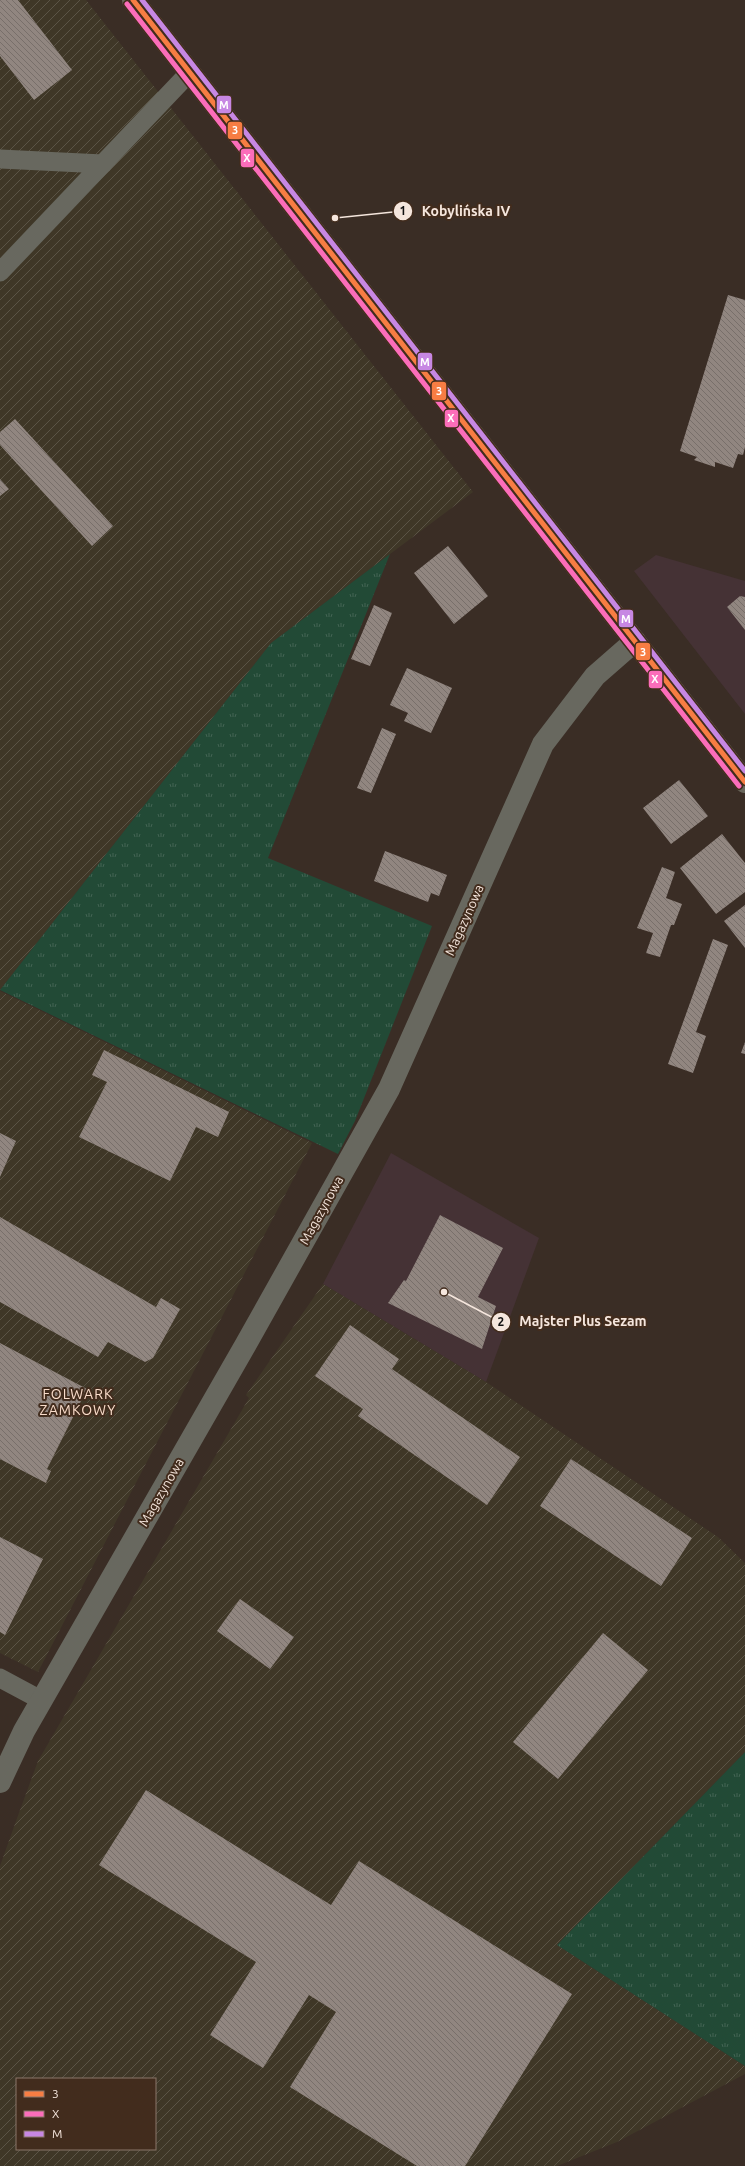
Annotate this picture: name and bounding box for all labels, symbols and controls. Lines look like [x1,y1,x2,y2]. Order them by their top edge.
line badge: M [216,95,232,114]
text: M [219,99,229,111]
line badge: 3 [227,121,243,140]
text: 3 [232,124,238,136]
line badge: X [240,148,255,168]
text: X [243,152,251,164]
callout: Kobylińska IV [393,198,518,224]
text: Kobylińska IV [422,203,510,219]
text: 1 [400,204,406,217]
line badge: M [417,352,433,371]
text: M [420,356,430,368]
line badge: 3 [431,381,447,401]
text: 3 [436,385,442,397]
line badge: X [444,409,459,428]
text: X [447,412,455,424]
line badge: M [618,609,634,628]
text: M [621,613,631,625]
line badge: 3 [635,642,651,661]
text: 3 [640,646,646,658]
line badge: X [648,670,663,689]
text: X [651,673,659,685]
street label: Magazynowa [442,882,486,958]
street label: Magazynowa [296,1173,346,1247]
callout: Majster Plus Sezam [491,1309,655,1335]
text: Majster Plus Sezam [519,1313,647,1329]
text: 2 [498,1315,505,1328]
district label: FOLWARK ZAMKOWY [40,1386,116,1418]
street label: Magazynowa [136,1456,186,1528]
legend [16,2078,156,2150]
text: 3 [52,2087,59,2100]
text: X [52,2107,60,2120]
text: M [52,2127,62,2140]

